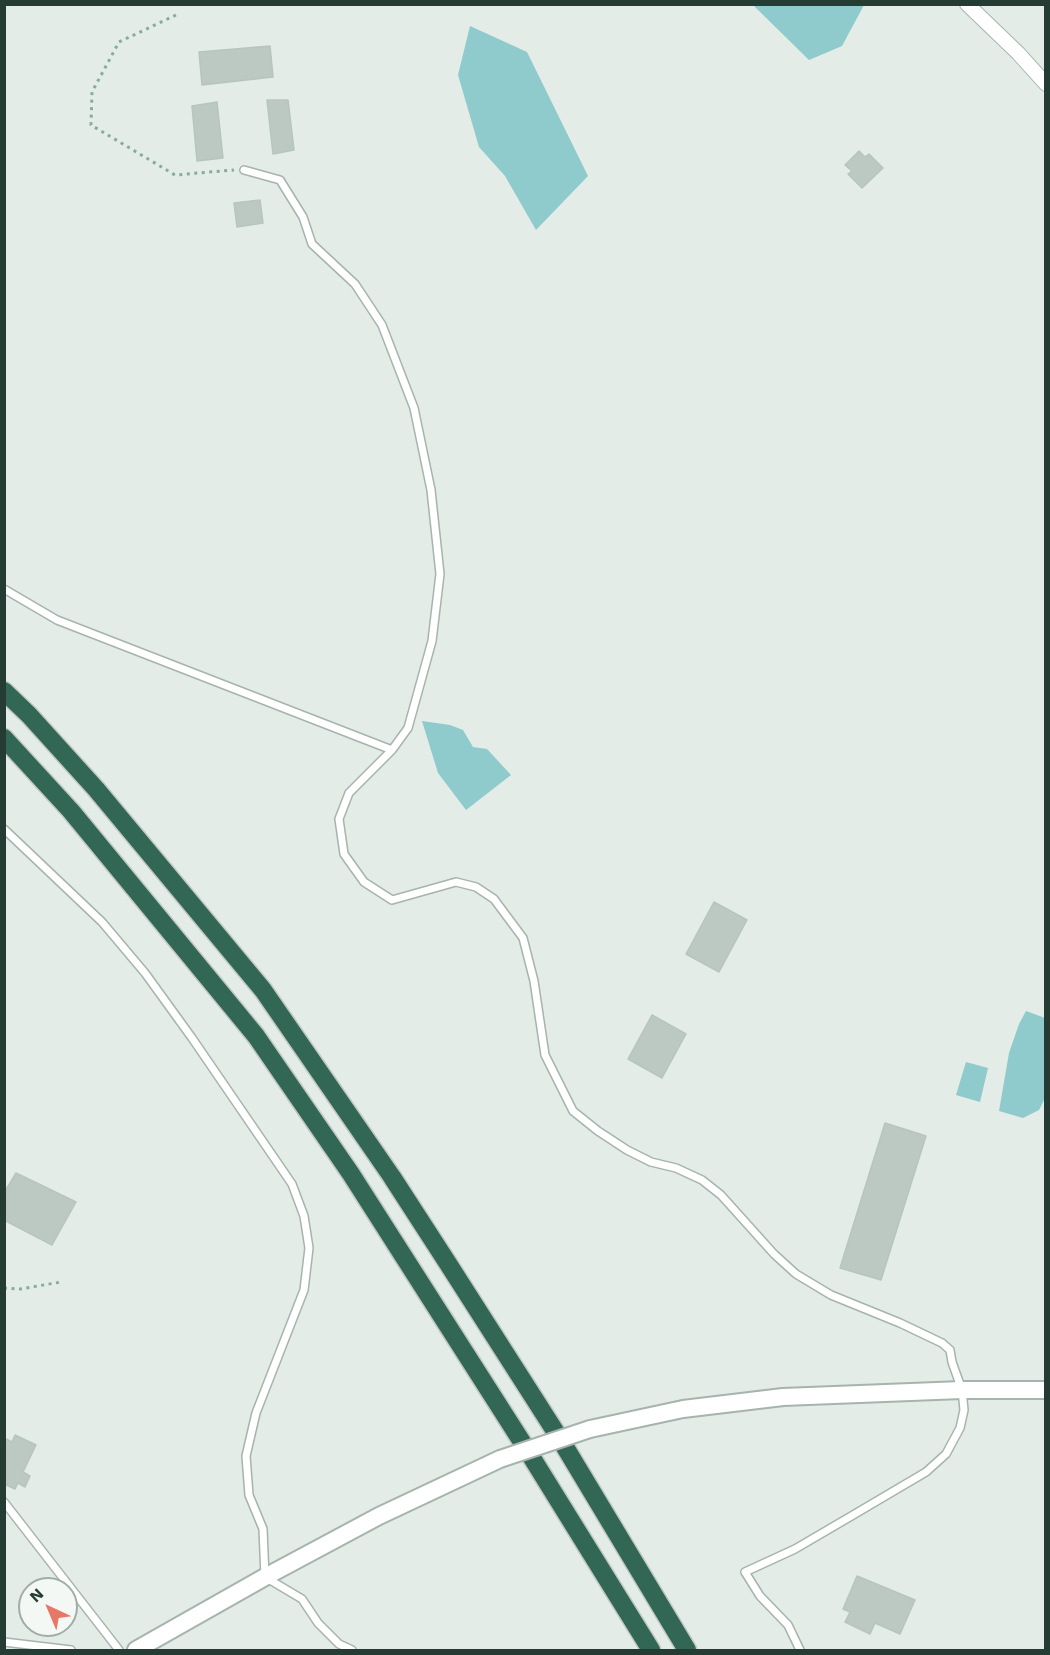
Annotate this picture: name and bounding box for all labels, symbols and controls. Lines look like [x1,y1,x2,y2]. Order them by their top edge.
north arrow [18,1577,78,1637]
text: N [26,1584,47,1606]

